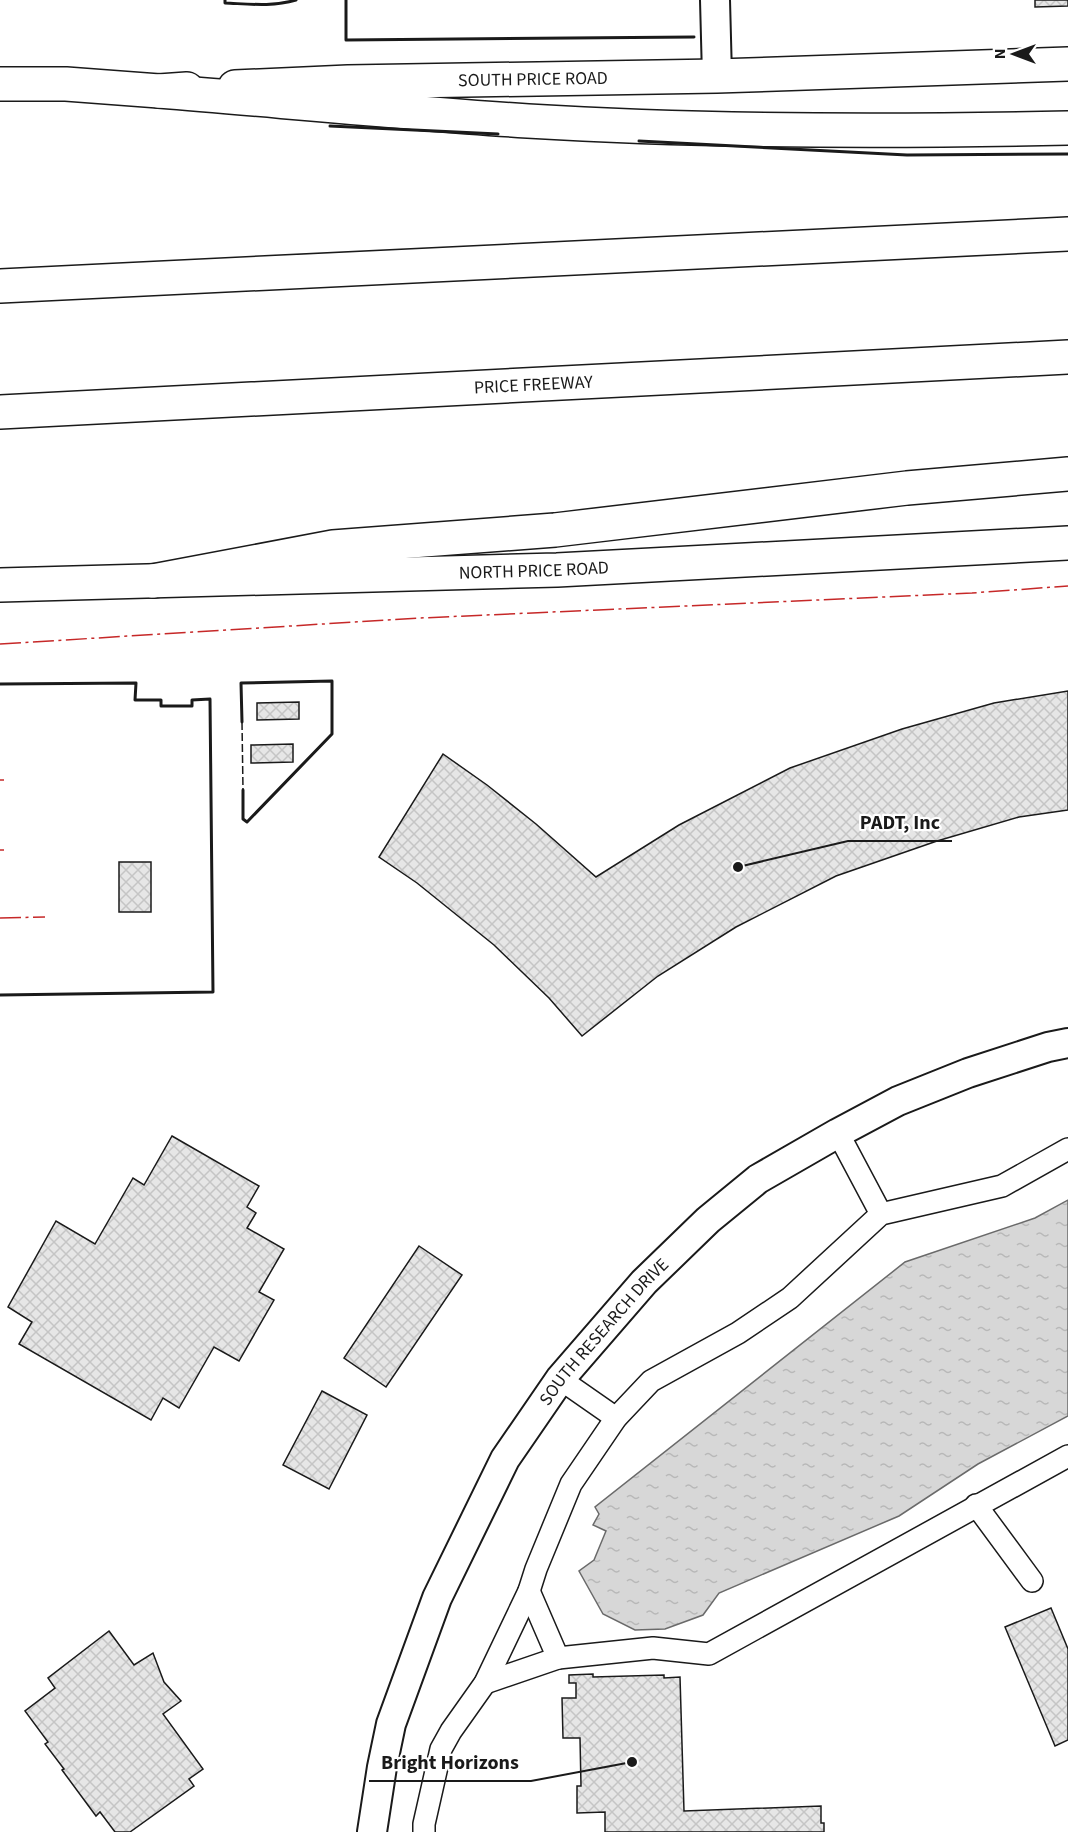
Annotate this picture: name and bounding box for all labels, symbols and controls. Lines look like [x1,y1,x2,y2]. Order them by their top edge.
north arrow [984,24,1044,84]
text: N [989,49,1011,59]
street label: SOUTH PRICE ROAD [458,65,608,93]
street label: PRICE FREEWAY [473,369,594,400]
street label: NORTH PRICE ROAD [458,555,609,585]
callout: PADT, Inc [848,803,952,841]
text: PADT, Inc [860,809,940,837]
street label: SOUTH RESEARCH DRIVE [533,1252,674,1410]
callout: Bright Horizons [369,1743,531,1781]
text: Bright Horizons [381,1749,519,1777]

